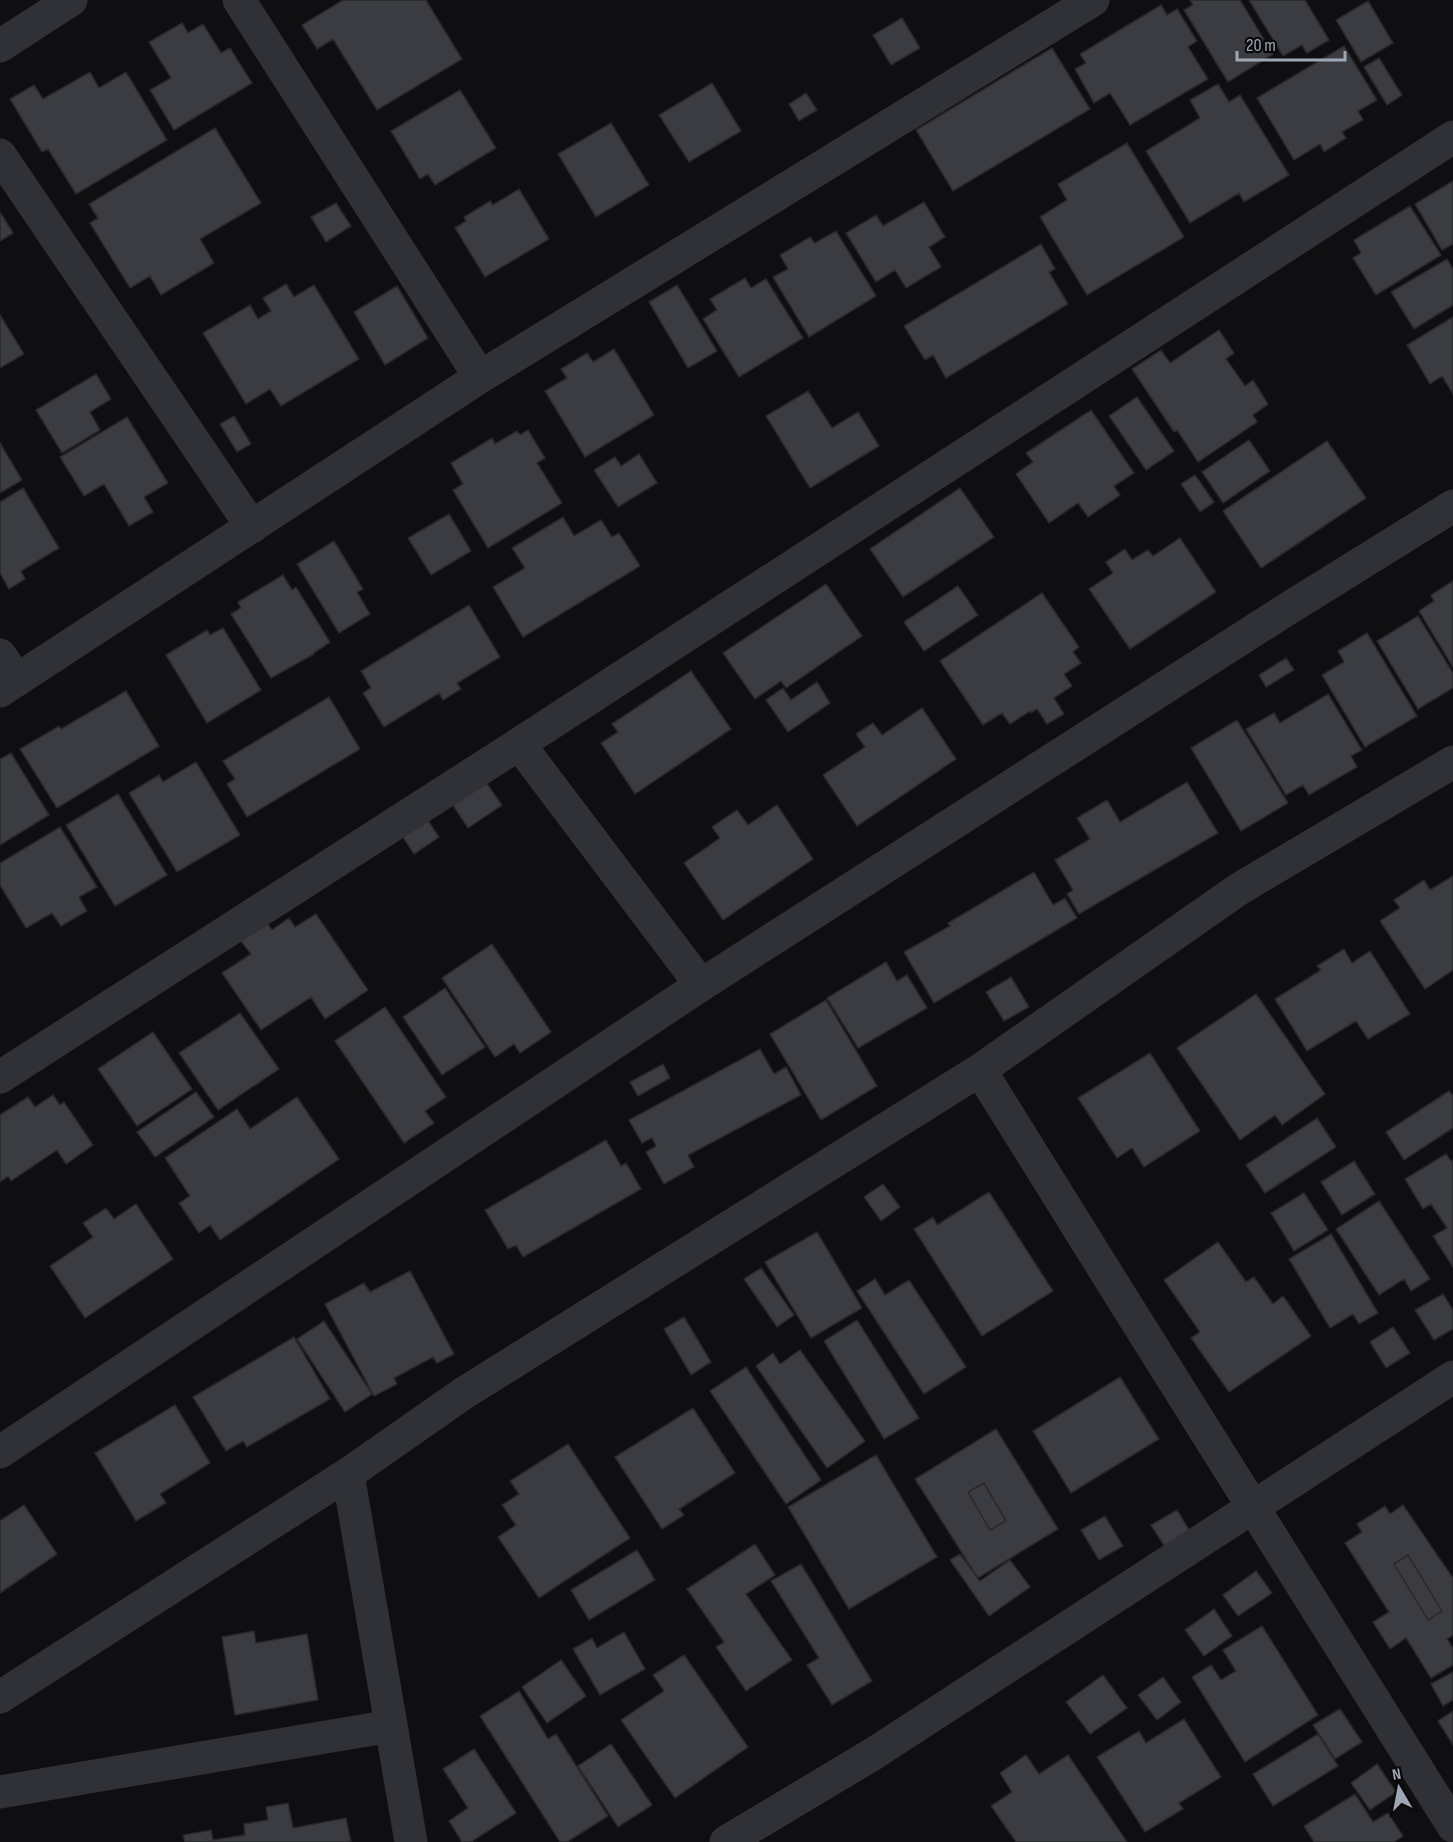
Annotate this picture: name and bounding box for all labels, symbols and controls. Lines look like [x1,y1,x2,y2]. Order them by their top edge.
scale bar [1237,24,1345,62]
text: 20 m [1246,35,1276,56]
north arrow [1369,1758,1429,1818]
text: N [1391,1765,1403,1785]

